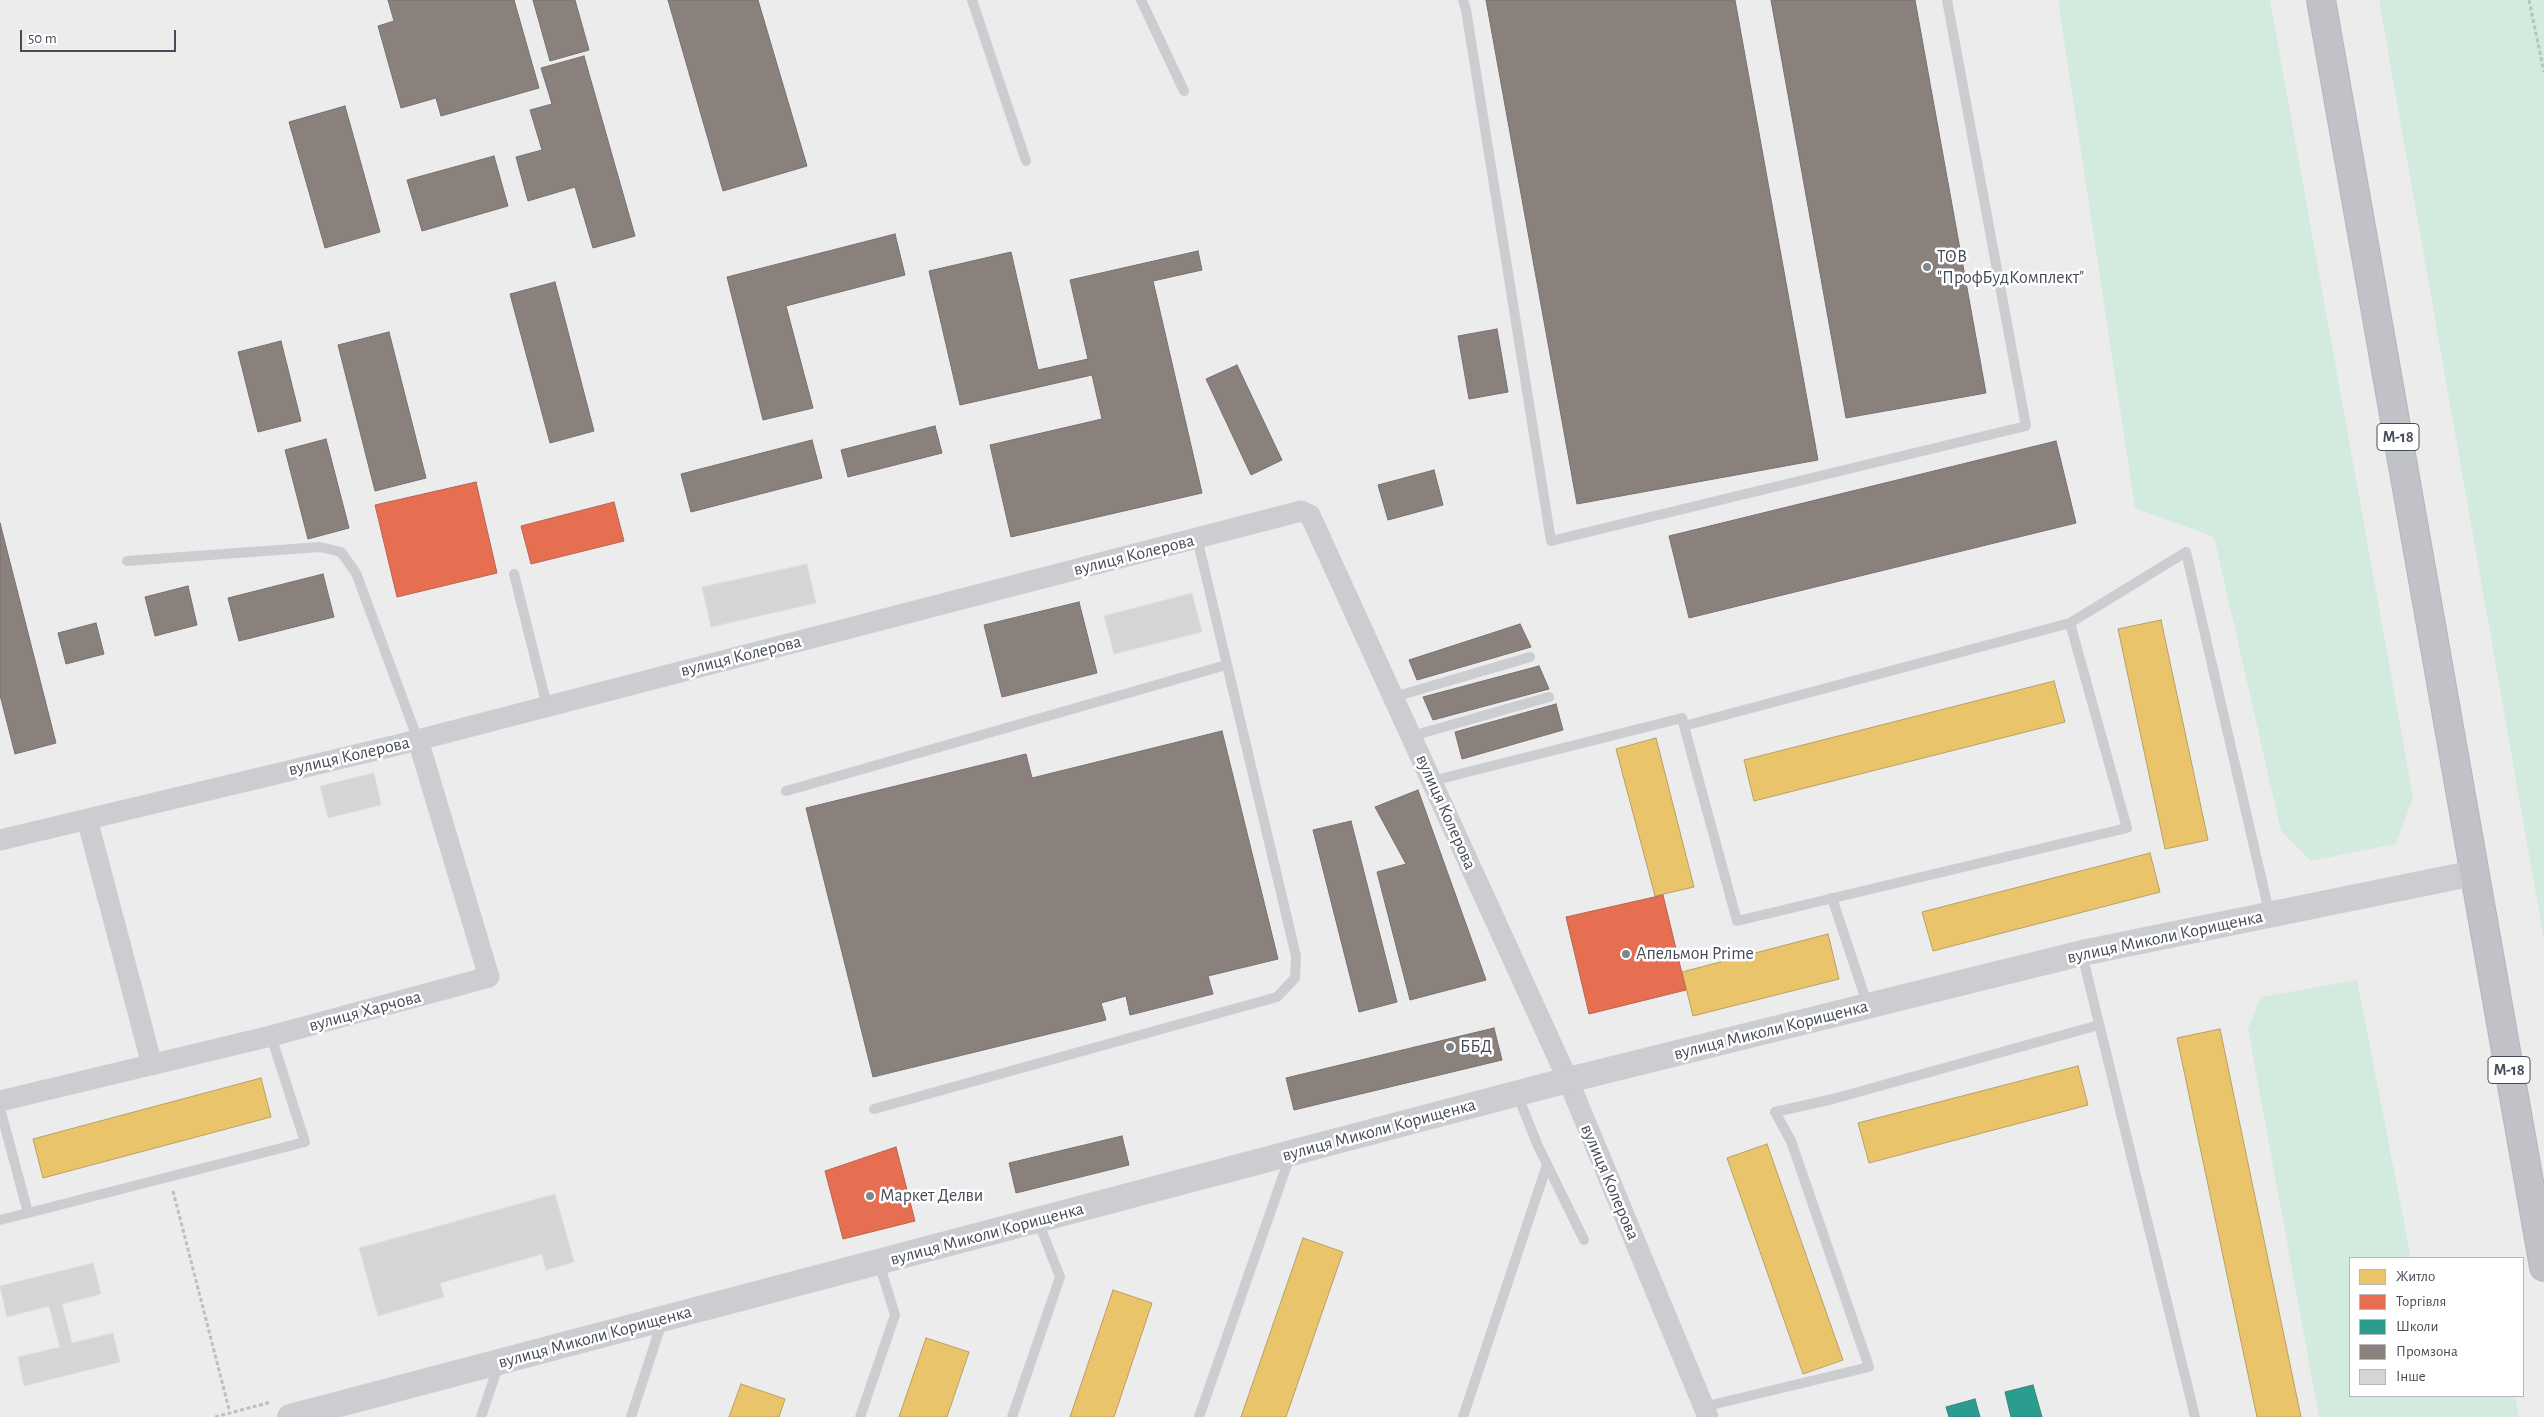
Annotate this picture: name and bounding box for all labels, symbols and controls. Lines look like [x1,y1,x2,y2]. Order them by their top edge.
scale bar [22,20,179,52]
text: 50 m [28,31,57,46]
place label: ТОВ "ПрофБудКомплект" [1937,246,2084,288]
marker: ТОВ "ПрофБудКомплект" [1921,261,1933,273]
road number: М-18 [2377,424,2419,451]
street label: вулиця Колерова [1071,530,1197,580]
street label: вулиця Колерова [678,631,804,681]
street label: вулиця Колерова [286,732,412,780]
street label: вулиця Колерова [1411,751,1481,873]
street label: вулиця Миколи Корищенка [2065,906,2265,968]
place label: Апельмон Prime [1636,943,1754,965]
marker: Апельмон Prime [1620,948,1632,960]
street label: вулиця Харчова [306,986,424,1036]
street label: вулиця Миколи Корищенка [1672,995,1870,1065]
place label: ББД [1460,1036,1492,1058]
marker: ББД [1444,1041,1456,1053]
road number: М-18 [2488,1056,2530,1084]
street label: вулиця Миколи Корищенка [1280,1094,1478,1166]
street label: вулиця Колерова [1576,1121,1644,1243]
place label: Маркет Делви [880,1185,983,1207]
marker: Маркет Делви [864,1190,876,1202]
street label: вулиця Миколи Корищенка [888,1198,1086,1270]
legend [2349,1257,2524,1397]
text: Житло [2396,1269,2435,1284]
text: Торгівля [2396,1294,2446,1309]
street label: вулиця Миколи Корищенка [496,1301,694,1373]
text: Школи [2396,1319,2438,1334]
text: Промзона [2396,1344,2458,1359]
text: Інше [2396,1369,2426,1384]

